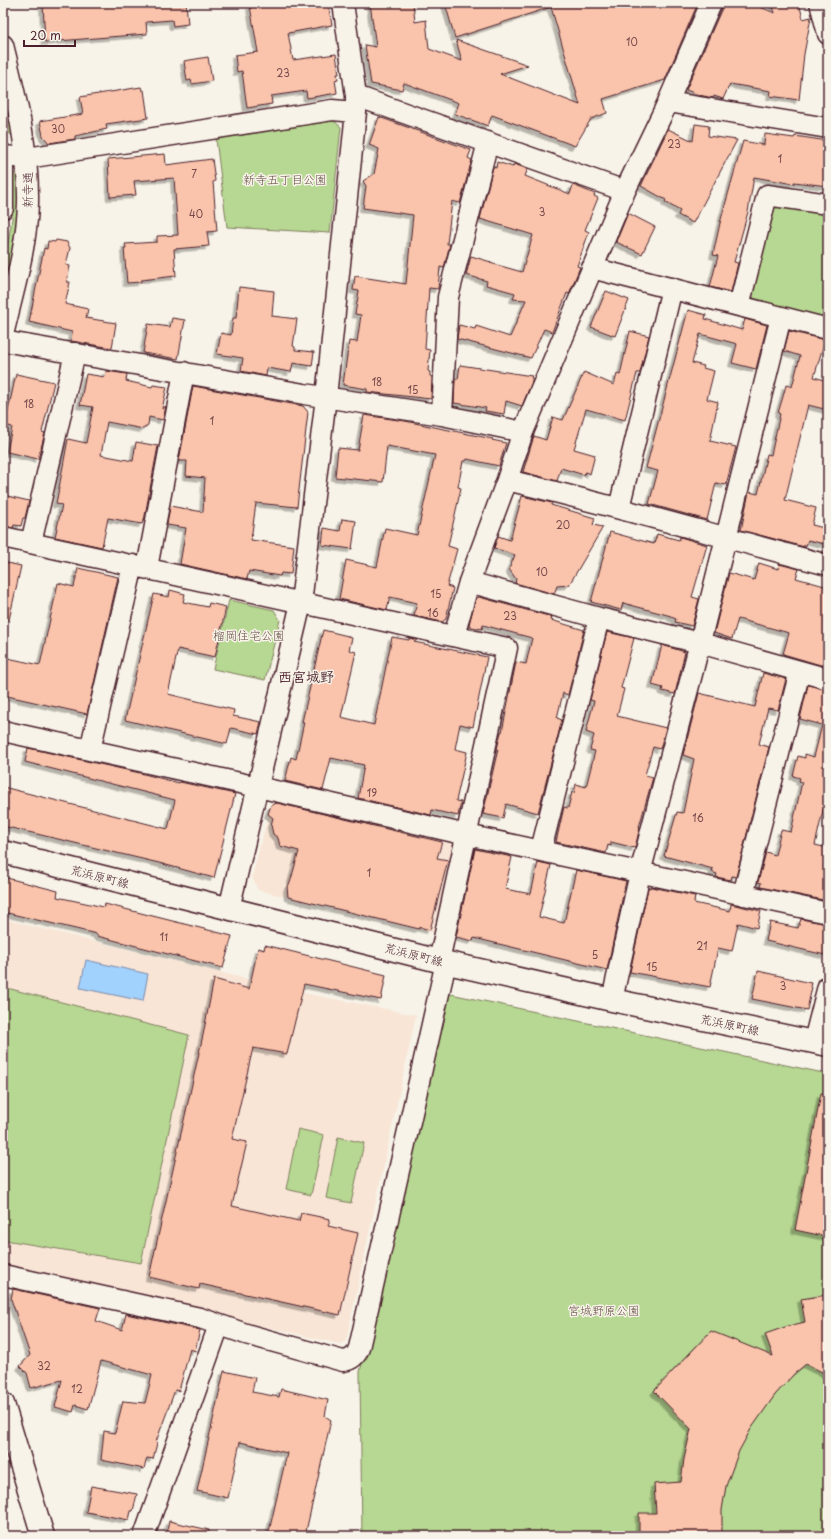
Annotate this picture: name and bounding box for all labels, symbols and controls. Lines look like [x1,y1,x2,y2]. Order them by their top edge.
scale bar [24,22,75,48]
text: 20 m [30,26,61,44]
house number: 10 [626,34,638,49]
house number: 23 [276,65,290,80]
house number: 30 [51,121,65,136]
house number: 23 [667,136,681,151]
house number: 1 [778,151,782,166]
house number: 7 [191,166,197,181]
park label: 新寺五丁目公園 [243,170,327,188]
street label: 新寺通 [18,172,36,208]
house number: 3 [539,204,545,219]
house number: 40 [189,206,203,221]
house number: 18 [372,374,382,389]
house number: 15 [408,382,418,397]
house number: 18 [24,396,34,411]
house number: 1 [210,413,214,428]
house number: 20 [556,517,570,532]
house number: 10 [536,564,548,579]
house number: 15 [431,586,441,601]
house number: 16 [427,605,439,620]
house number: 23 [503,608,517,623]
park label: 榴岡住宅公園 [213,626,285,644]
district label: 西宮城野 [278,666,334,687]
house number: 19 [367,785,377,800]
house number: 16 [692,810,704,825]
street label: 荒浜原町線 [69,860,131,892]
house number: 1 [367,865,371,880]
house number: 11 [160,929,168,944]
street label: 荒浜原町線 [383,938,445,970]
house number: 21 [696,938,708,953]
house number: 5 [592,947,598,962]
house number: 15 [647,959,657,974]
house number: 3 [780,978,786,993]
street label: 荒浜原町線 [699,1009,761,1039]
park label: 宮城野原公園 [568,1301,640,1319]
house number: 32 [37,1358,51,1373]
house number: 12 [71,1381,83,1396]

